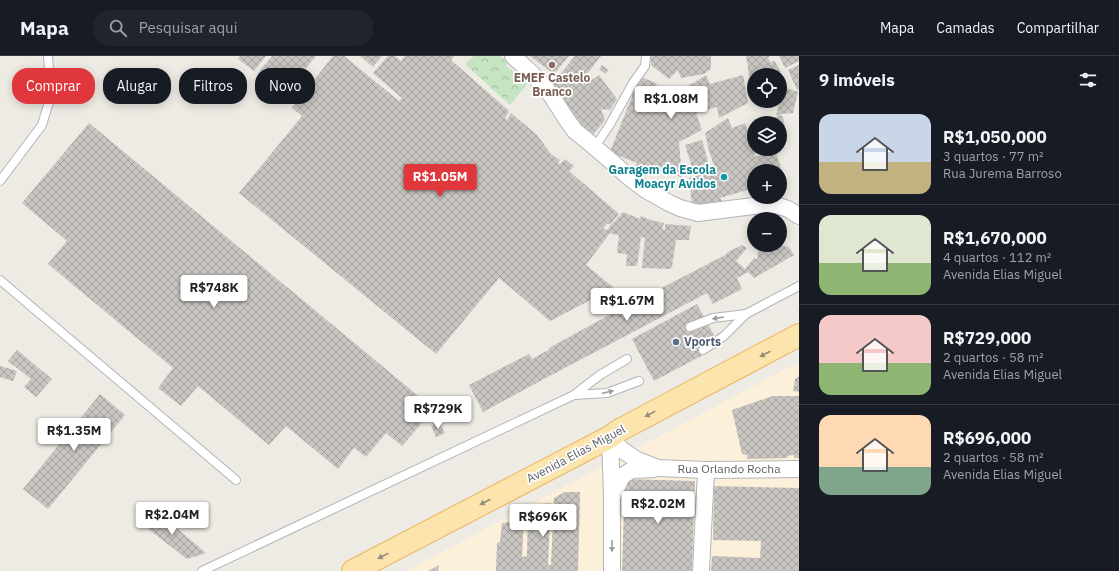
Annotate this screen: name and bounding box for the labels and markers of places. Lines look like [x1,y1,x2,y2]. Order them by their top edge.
marker: EMEF Castelo Branco [547,60,557,70]
place label: EMEF Castelo Branco [514,70,590,99]
pin: R$1.08M [634,86,708,120]
place label: Garagem da Escola Moacyr Avidos [609,162,716,191]
pin: R$1.05M [403,164,477,198]
marker: Garagem da Escola Moacyr Avidos [719,172,729,182]
pin: R$748K [181,275,247,309]
pin: R$1.67M [590,288,664,322]
place label: Vports [684,334,721,349]
marker: Vports [671,337,681,347]
pin: R$729K [405,396,471,430]
pin: R$1.35M [37,418,111,452]
pin: R$2.02M [621,491,695,525]
pin: R$2.04M [135,502,209,536]
pin: R$696K [510,504,576,538]

